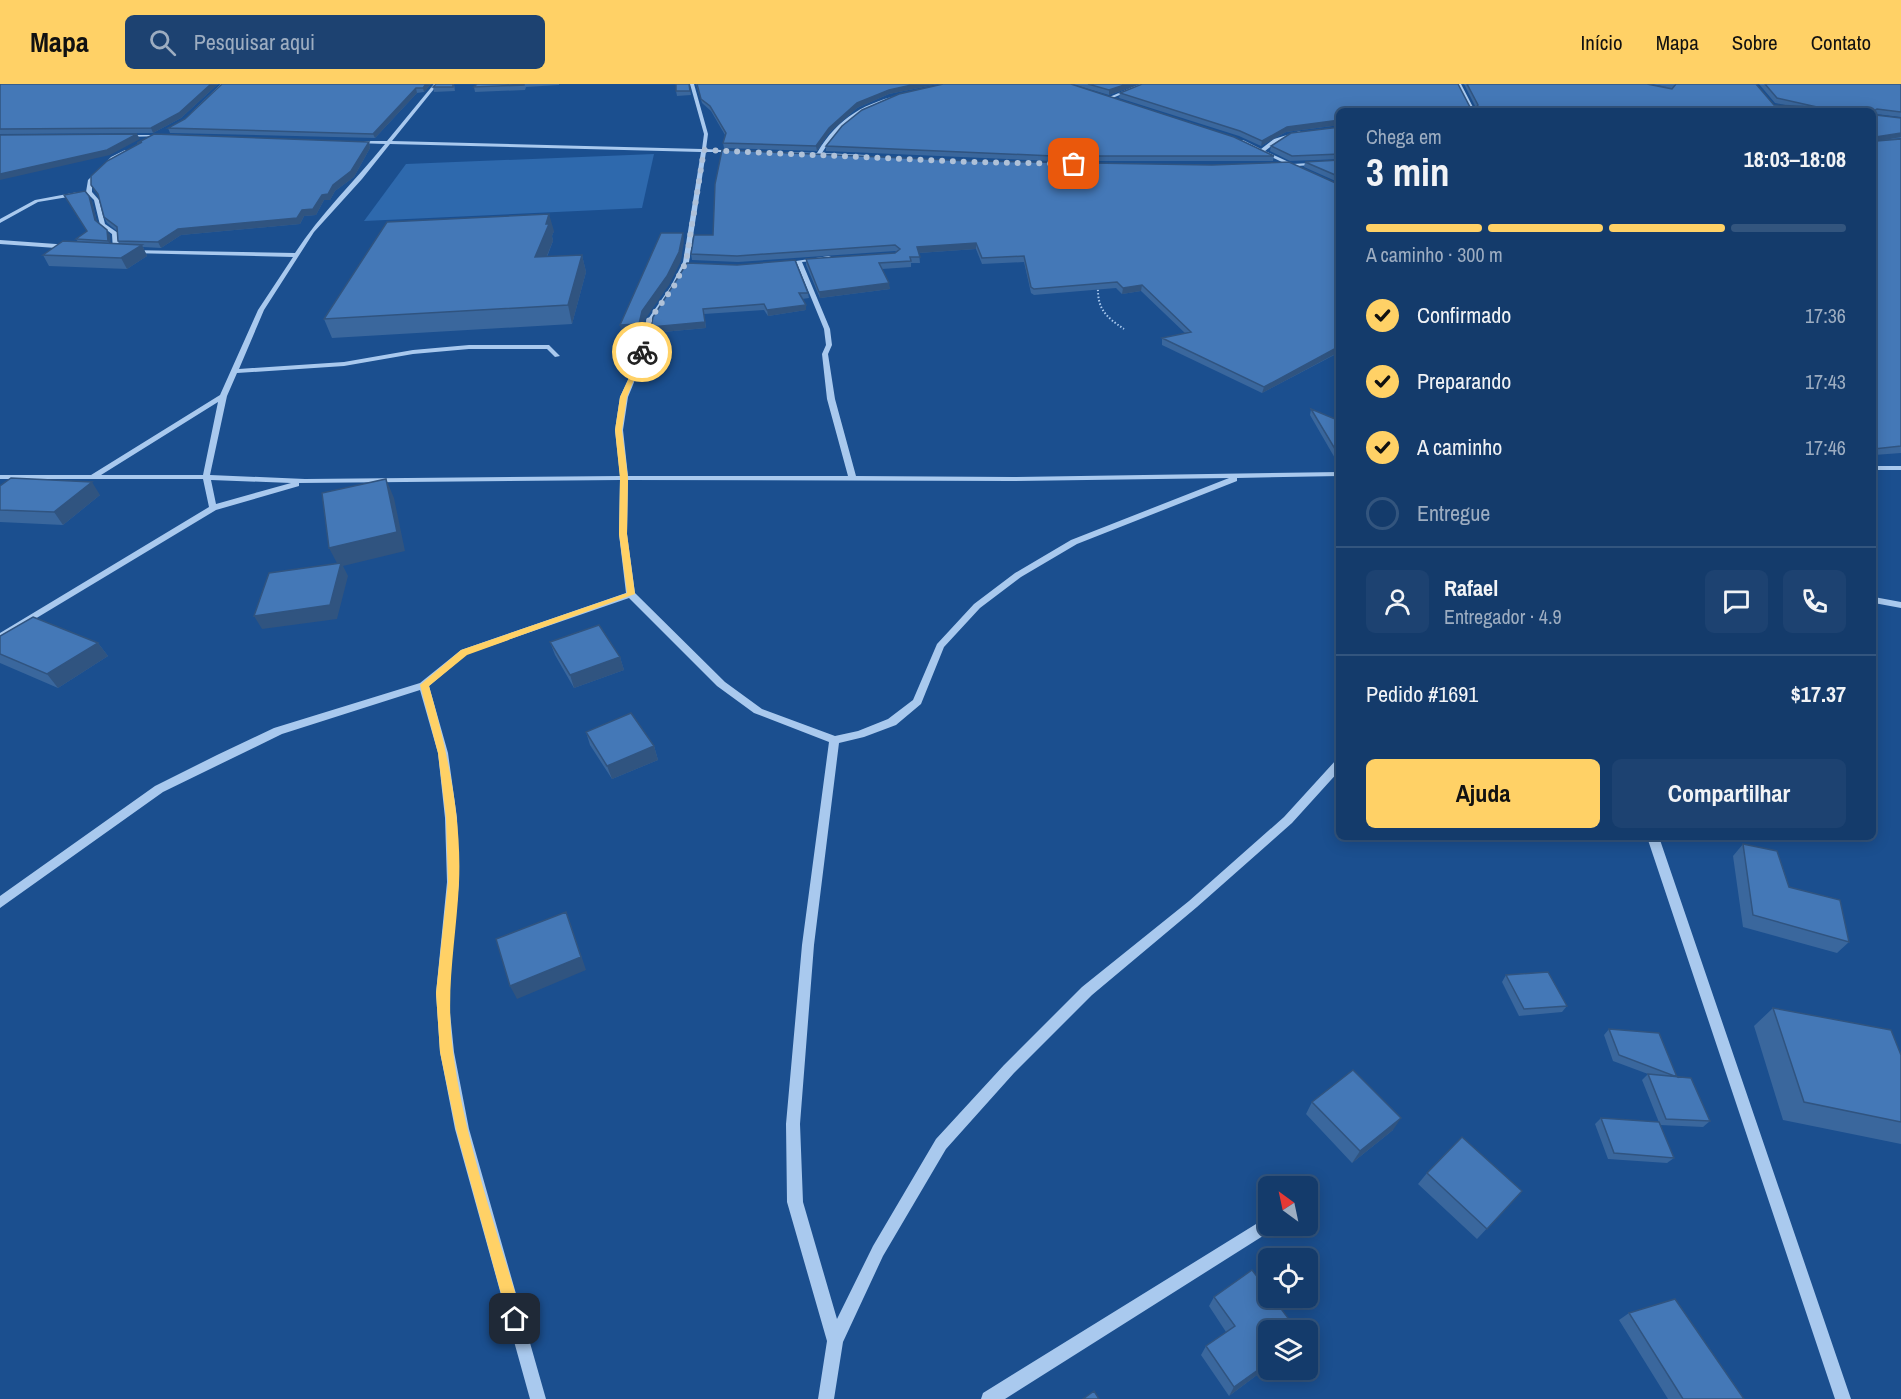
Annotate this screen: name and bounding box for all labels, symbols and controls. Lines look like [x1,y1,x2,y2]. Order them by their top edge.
search box [125,15,545,69]
text: Mapa [30,23,89,61]
icon: search [146,26,179,59]
text: Pesquisar aqui [194,27,315,57]
text: Início [1581,28,1623,57]
text: Mapa [1656,28,1699,57]
text: Sobre [1732,28,1778,57]
text: Contato [1811,28,1871,57]
text: Chega em [1366,123,1442,150]
pin [1048,138,1099,189]
text: 18:03–18:08 [1744,144,1846,174]
text: 3 min [1366,146,1450,198]
icon: bag [1057,147,1090,180]
text: A caminho · 300 m [1366,241,1503,268]
icon: check [1366,299,1399,332]
text: Confirmado [1417,300,1511,330]
text: 17:36 [1805,302,1846,329]
courier [612,322,672,382]
icon: bike [626,336,659,369]
icon: check [1366,365,1399,398]
text: Preparando [1417,366,1511,396]
text: 17:43 [1805,368,1846,395]
icon: check [1366,431,1399,464]
text: A caminho [1417,432,1502,462]
text: 17:46 [1805,434,1846,461]
text: Entregue [1417,498,1490,528]
button: person [1366,570,1429,633]
button: chat [1705,570,1768,633]
button: phone [1783,570,1846,633]
text: Rafael [1444,573,1498,603]
text: Entregador · 4.9 [1444,603,1562,630]
text: Pedido #1691 [1366,679,1478,709]
text: $17.37 [1791,679,1846,709]
button: Ajuda [1366,759,1600,828]
button: Compartilhar [1612,759,1846,828]
north arrow [1258,1176,1318,1236]
map controls [1258,1176,1318,1380]
button: locate [1258,1248,1318,1308]
pin [489,1293,540,1344]
icon: home [498,1302,531,1335]
button: layers [1258,1320,1318,1380]

